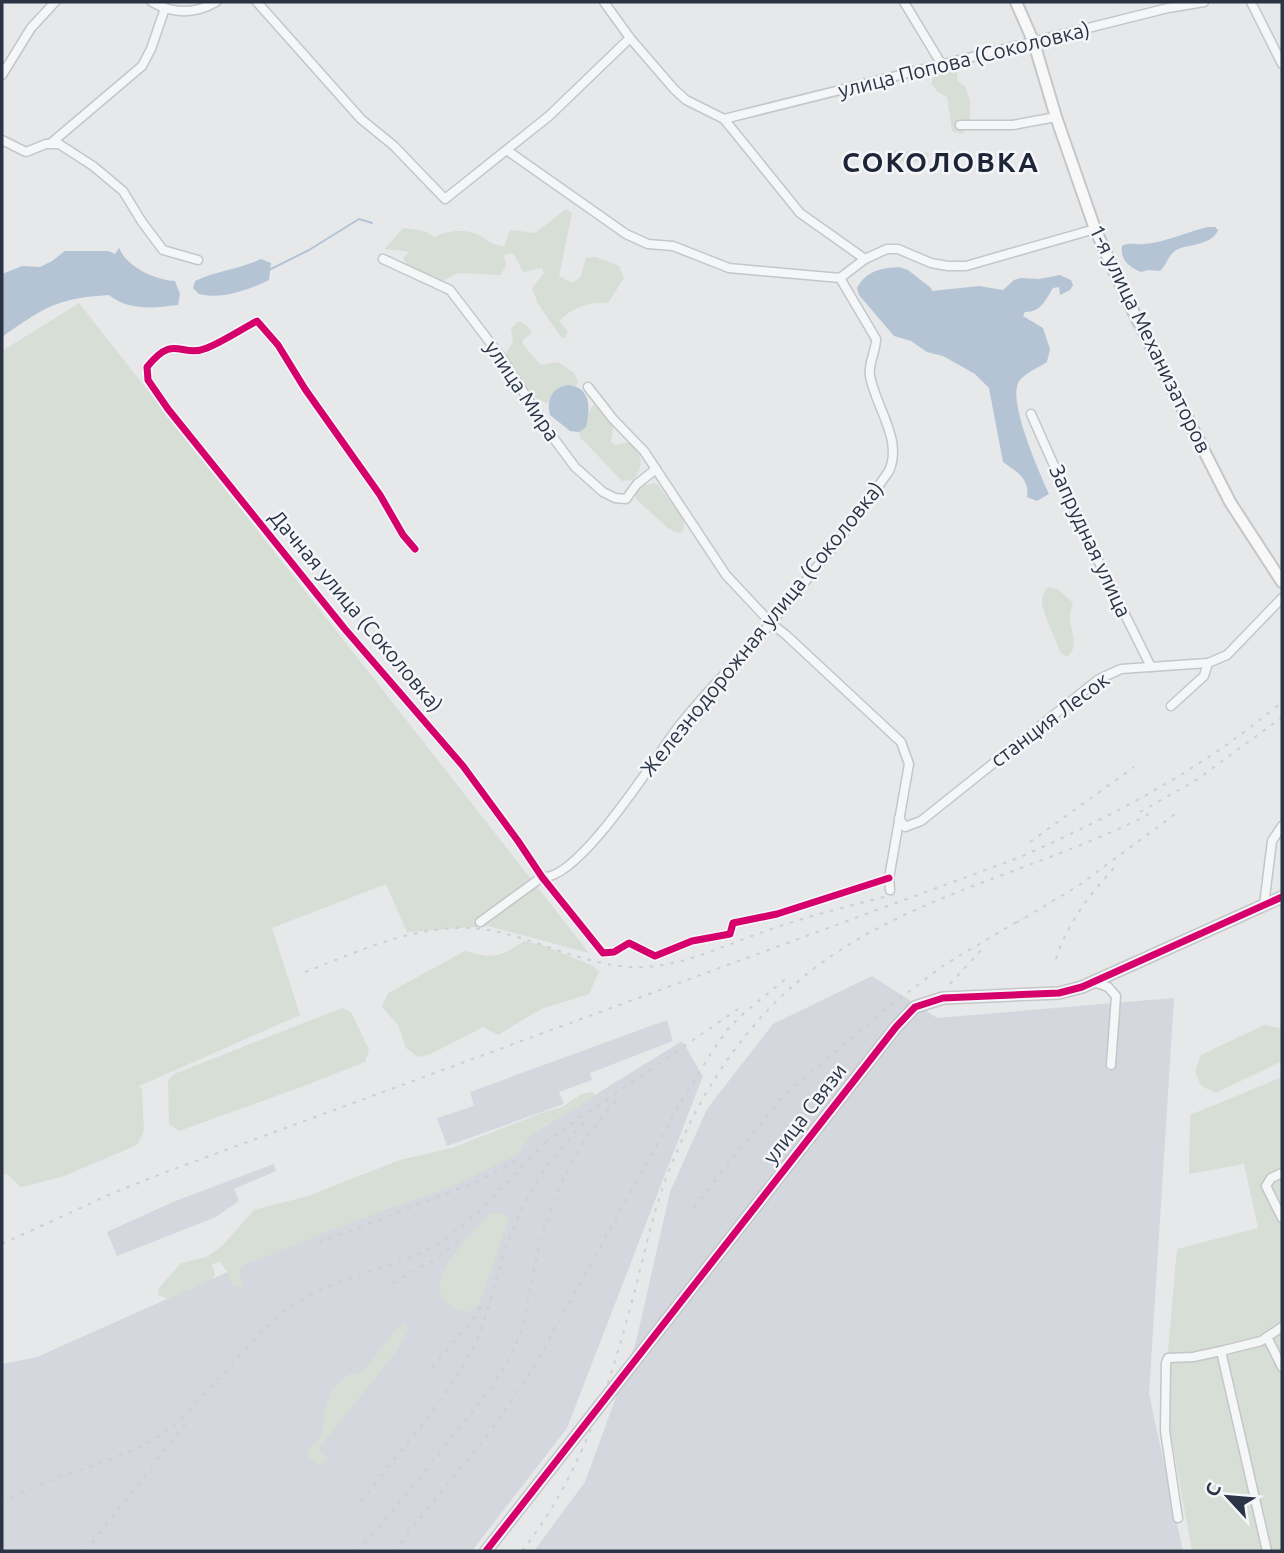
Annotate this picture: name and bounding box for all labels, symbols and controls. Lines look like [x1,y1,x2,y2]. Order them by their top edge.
street label: улица Попова (Соколовка) [835,16,1092,102]
district label: СОКОЛОВКА [842,146,1040,177]
street label: 1-я улица Механизаторов [1085,221,1217,457]
street label: улица Мира [480,336,565,445]
street label: Запрудная улица [1045,460,1137,621]
street label: Железнодорожная улица (Соколовка) [635,476,888,780]
street label: Дачная улица (Соколовка) [265,505,448,716]
street label: станция Лесок [985,667,1114,772]
street label: улица Связи [758,1059,851,1168]
north arrow [1193,1462,1263,1532]
text: С [1200,1479,1225,1500]

